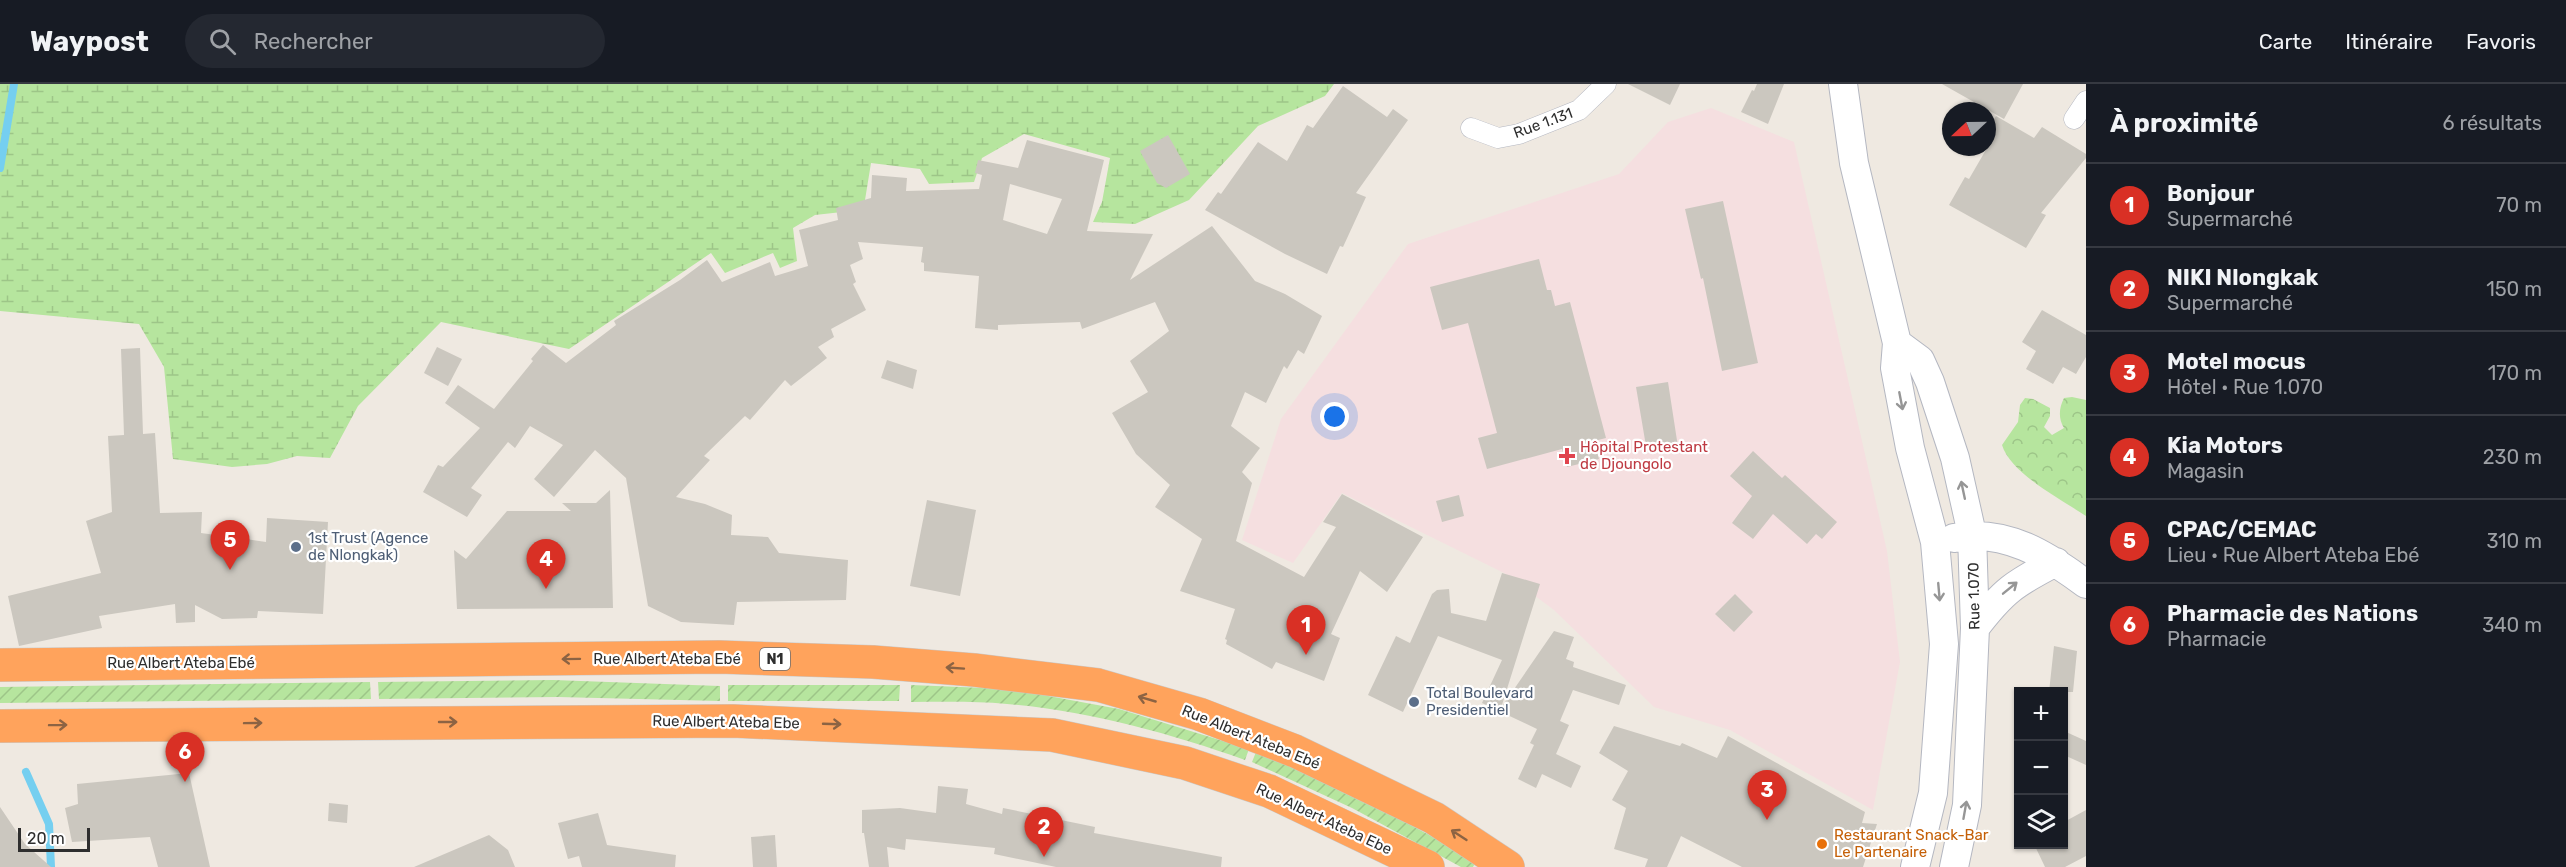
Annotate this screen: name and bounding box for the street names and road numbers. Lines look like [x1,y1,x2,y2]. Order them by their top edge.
street label: Rue 1.131 [1511,104,1575,142]
street label: Rue 1.070 [1964,562,1984,630]
road number: N1 [760,648,790,670]
street label: Rue Albert Ateba Ebé [593,650,741,668]
street label: Rue Albert Ateba Ebé [107,654,255,672]
street label: Rue Albert Ateba Ebé [1179,701,1323,773]
street label: Rue Albert Ateba Ebe [652,712,800,732]
street label: Rue Albert Ateba Ebe [1253,780,1395,858]

